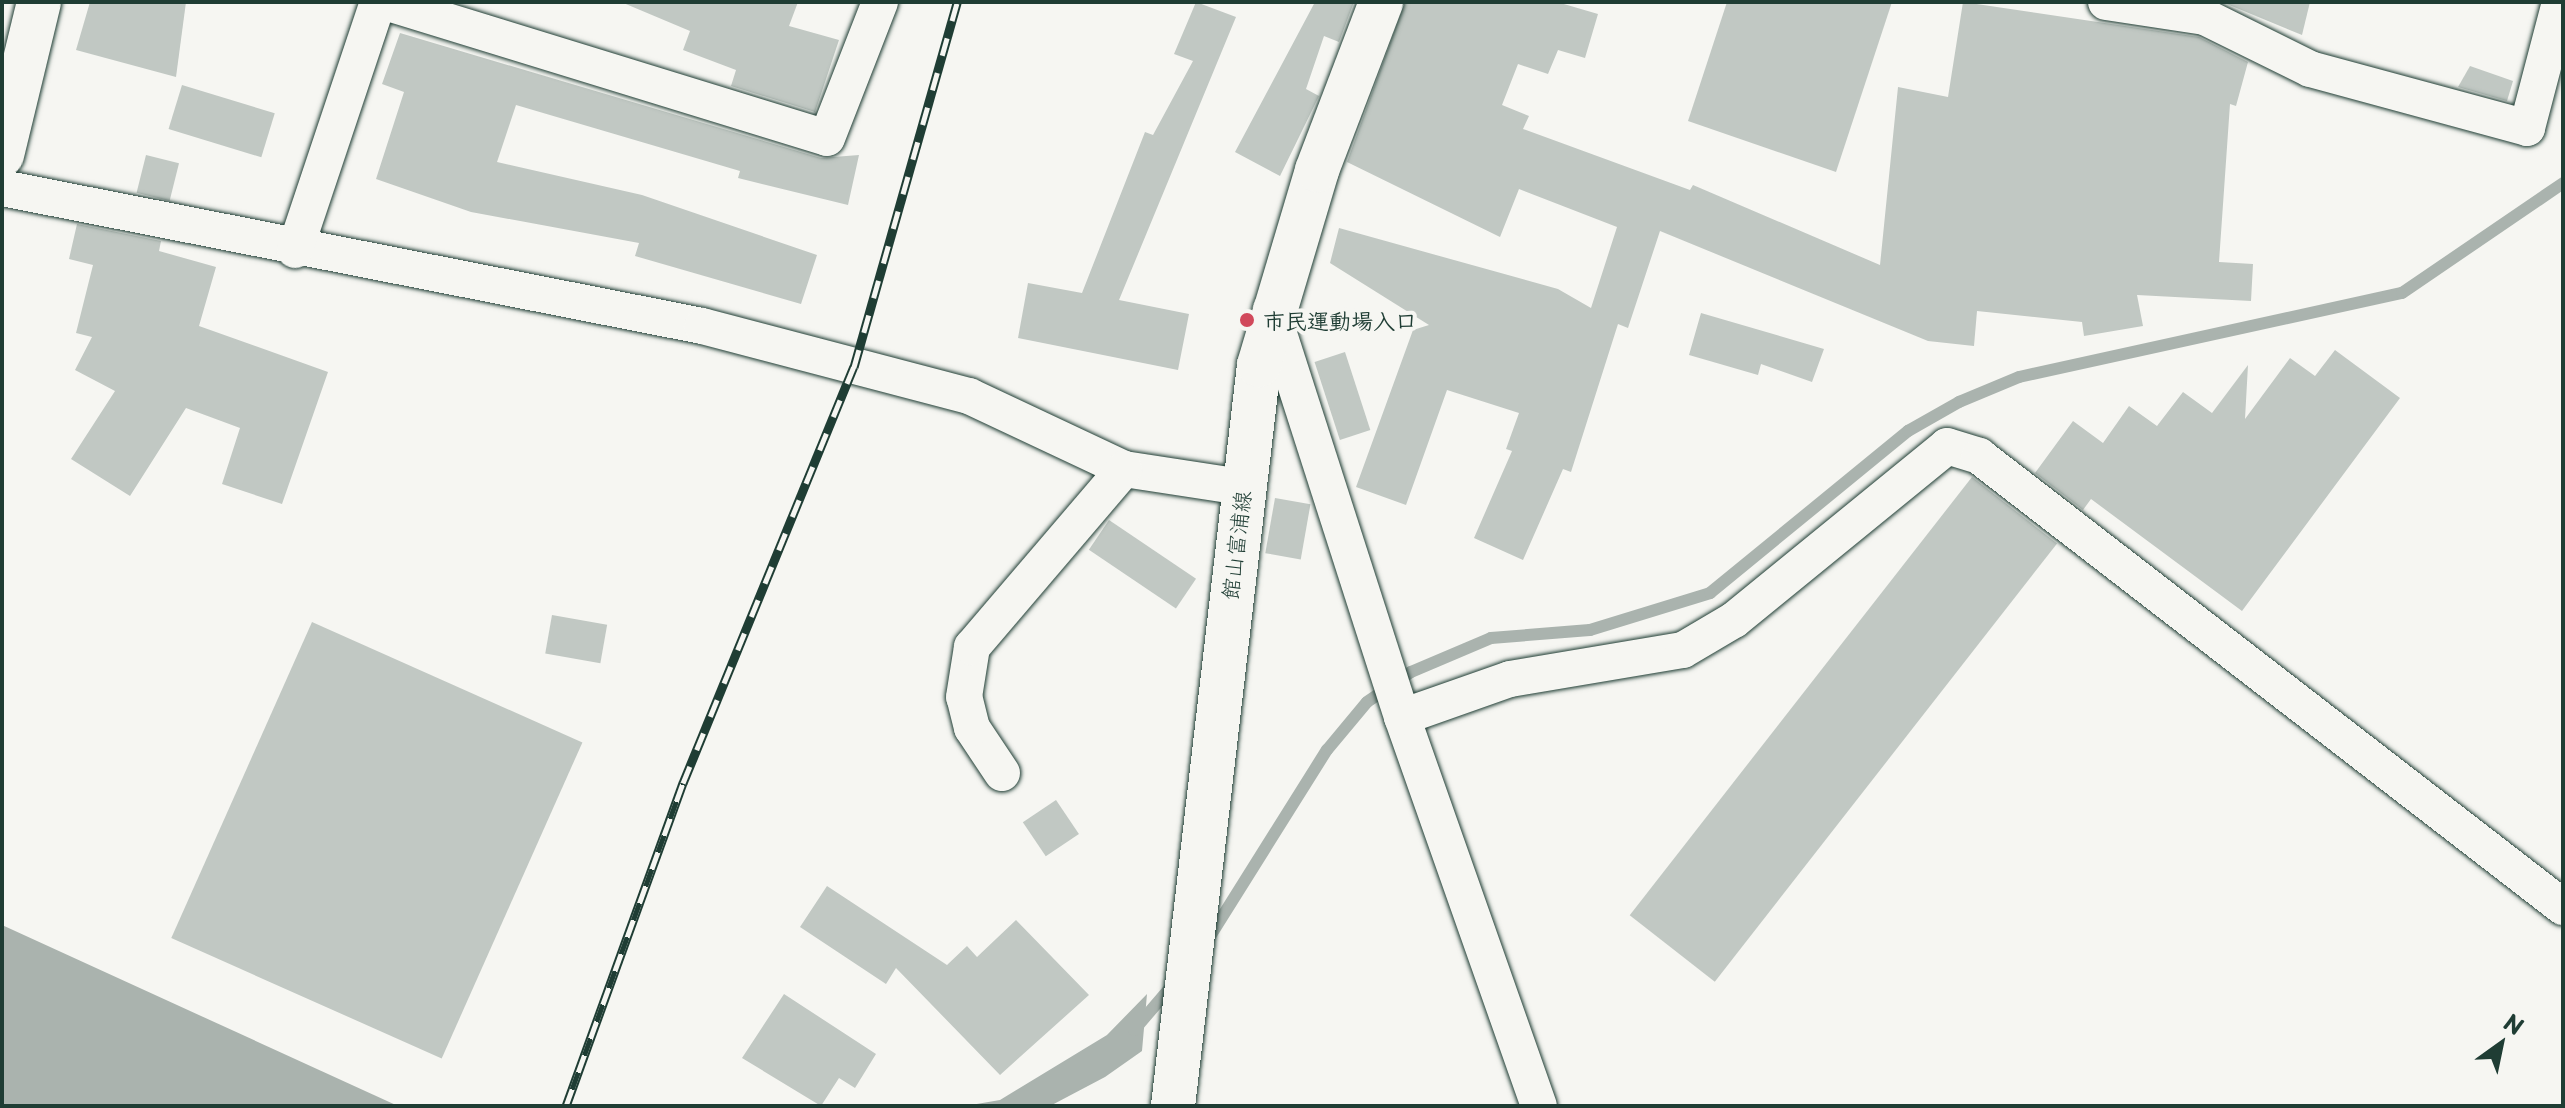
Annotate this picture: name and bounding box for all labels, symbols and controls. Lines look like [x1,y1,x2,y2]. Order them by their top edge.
place label: 市民運動場入口 [1263,307,1417,333]
marker: 市民運動場入口 [1238,311,1256,329]
street label: 館山富浦線 [1215,489,1255,601]
north arrow [2461,1004,2541,1084]
text: N [2498,1005,2531,1042]

